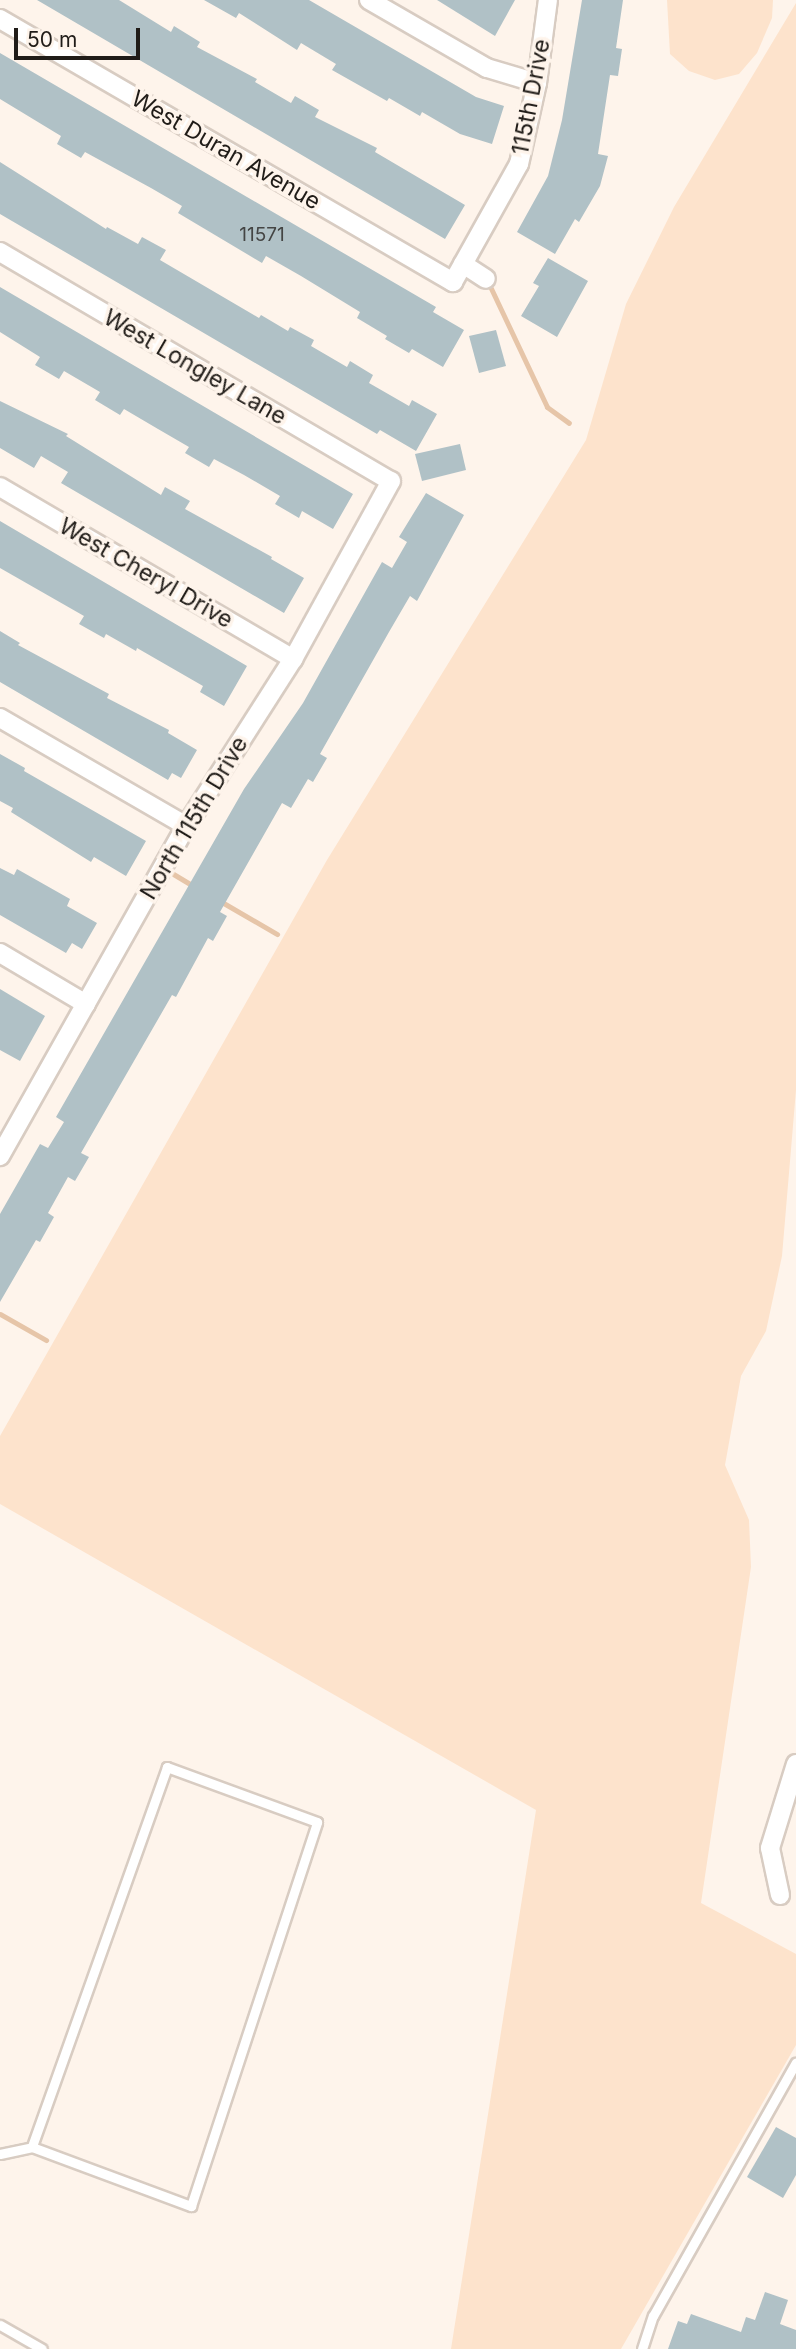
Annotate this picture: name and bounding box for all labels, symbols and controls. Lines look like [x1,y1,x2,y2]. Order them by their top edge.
scale bar [18,14,144,58]
text: 50 m [27,27,77,52]
street label: 115th Drive [506,37,556,157]
street label: West Duran Avenue [127,85,325,215]
house number: 11571 [239,224,285,246]
street label: West Longley Lane [99,303,291,431]
street label: West Cheryl Drive [54,512,238,634]
street label: North 115th Drive [135,732,253,904]

